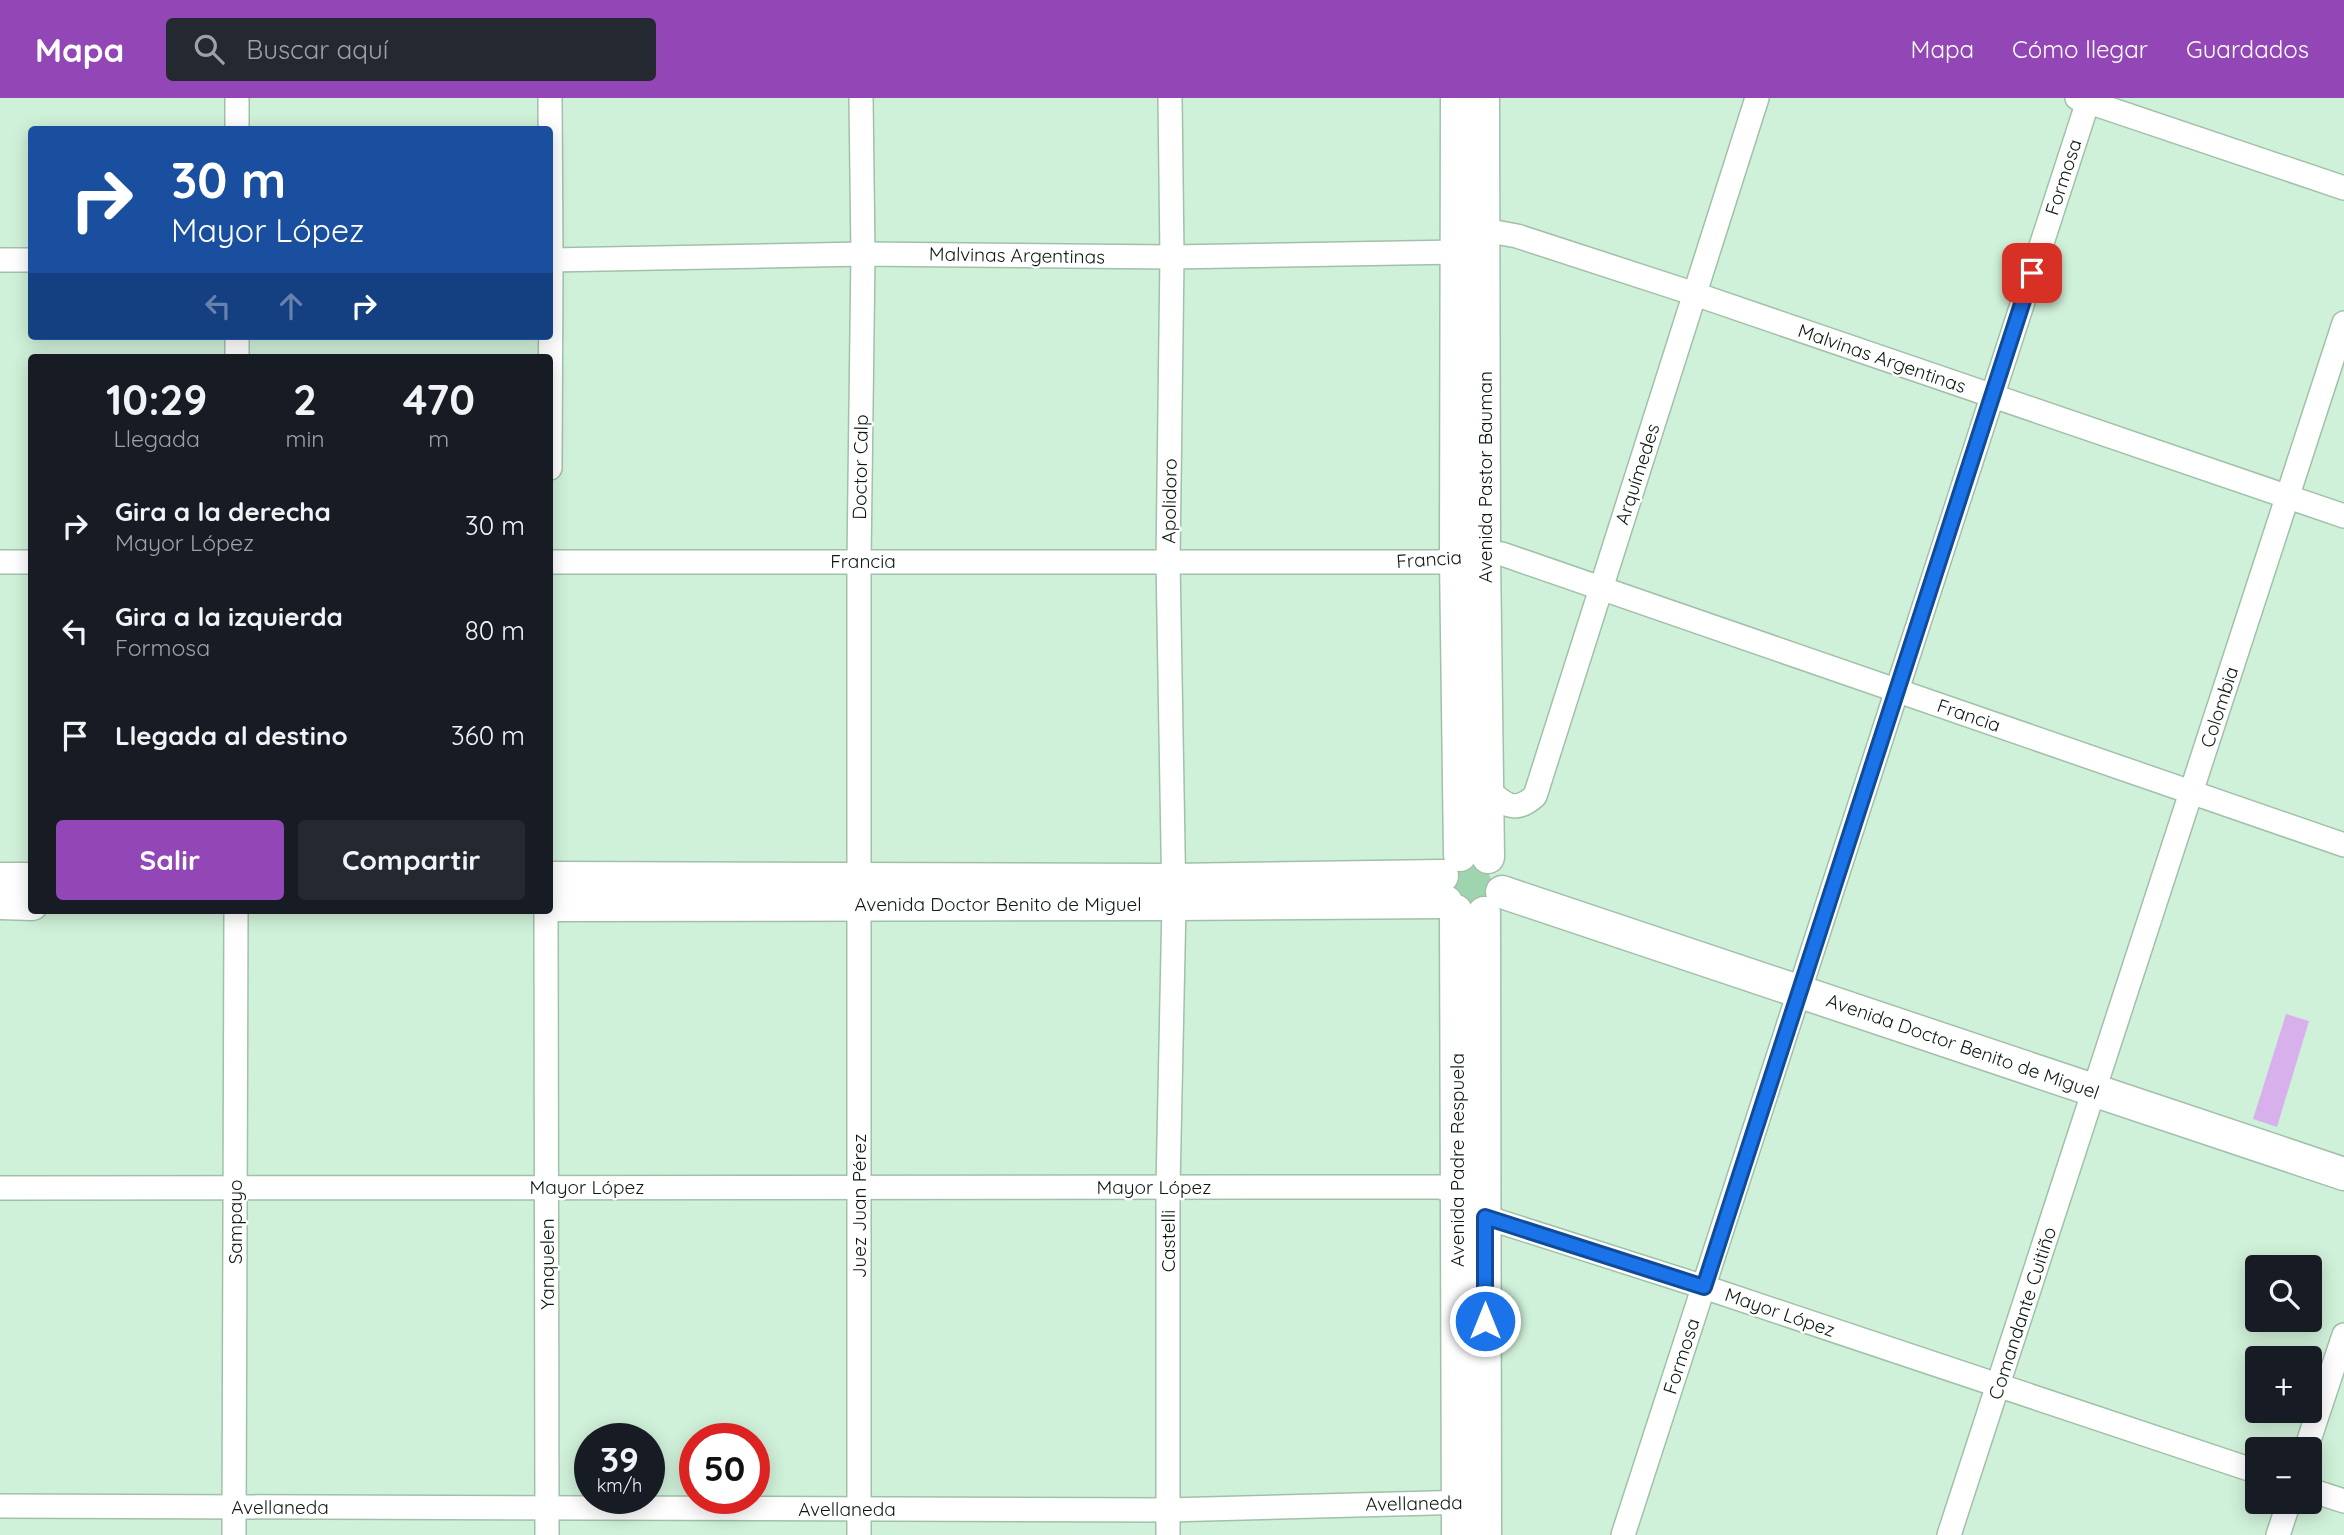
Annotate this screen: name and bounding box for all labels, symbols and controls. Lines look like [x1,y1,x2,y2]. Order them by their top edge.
search box [166,18,656,81]
text: Mapa [35,29,124,70]
icon: search [190,30,228,68]
text: Buscar aquí [246,33,388,66]
text: Mapa [1911,34,1974,64]
text: Cómo llegar [2012,34,2148,64]
text: Guardados [2186,34,2309,64]
street label: Formosa [2039,136,2087,218]
text: 30 m [171,149,286,210]
icon: right [56,154,147,245]
text: Mayor López [171,210,364,250]
street label: Malvinas Argentinas [929,241,1105,269]
pin [2002,243,2062,303]
icon: arrive [2013,254,2051,292]
icon: left [199,287,237,325]
icon: ahead [272,287,310,325]
icon: right [345,287,383,325]
street label: Malvinas Argentinas [1795,318,1969,398]
street label: Avenida Pastor Bauman [1473,371,1497,583]
text: 10:29 [106,373,207,426]
text: 2 [293,373,317,426]
text: 470 [403,373,475,426]
street label: Doctor Calp [847,414,873,520]
street label: Arquímedes [1609,420,1665,528]
text: Llegada [114,424,200,453]
text: min [285,424,325,453]
text: m [428,424,449,453]
street label: Apolidoro [1156,458,1182,544]
text: Gira a la derecha [115,495,331,528]
icon: right [56,507,94,545]
text: 30 m [465,509,525,542]
text: Mayor López [115,528,254,557]
street label: Francia [1395,545,1463,573]
street label: Francia [830,549,896,573]
text: Gira a la izquierda [115,600,343,633]
icon: left [56,612,94,650]
text: 80 m [465,614,525,647]
text: Formosa [115,633,210,662]
street label: Colombia [2195,663,2243,751]
street label: Francia [1934,693,2004,737]
icon: arrive [56,717,94,755]
text: Llegada al destino [115,719,348,752]
text: 360 m [451,719,525,752]
button: Salir [56,820,284,900]
button: Compartir [298,820,525,900]
street label: Avenida Doctor Benito de Miguel [854,892,1142,916]
street label: Avenida Doctor Benito de Miguel [1823,988,2103,1104]
street label: Avenida Padre Respuela [1445,1053,1469,1267]
street label: Juez Juan Pérez [847,1134,871,1278]
street label: Mayor López [530,1175,644,1199]
street label: Mayor López [1097,1175,1211,1199]
street label: Sampayo [223,1180,247,1264]
street label: Castelli [1156,1210,1180,1272]
street label: Yanquelen [535,1218,559,1310]
street label: Comandante Cuitiño [1983,1224,2061,1402]
map controls [2245,1255,2322,1514]
button: search [2245,1255,2322,1332]
street label: Mayor López [1722,1282,1838,1342]
position arrow [1448,1284,1522,1358]
street label: Formosa [1657,1315,1705,1397]
button: + [2245,1346,2322,1423]
speed limit sign: 50 [679,1423,770,1514]
text: 39 [600,1437,639,1481]
button: − [2245,1437,2322,1514]
text: km/h [597,1474,642,1497]
street label: Avellaneda [1365,1490,1463,1516]
street label: Avellaneda [231,1495,329,1519]
street label: Avellaneda [798,1497,896,1521]

